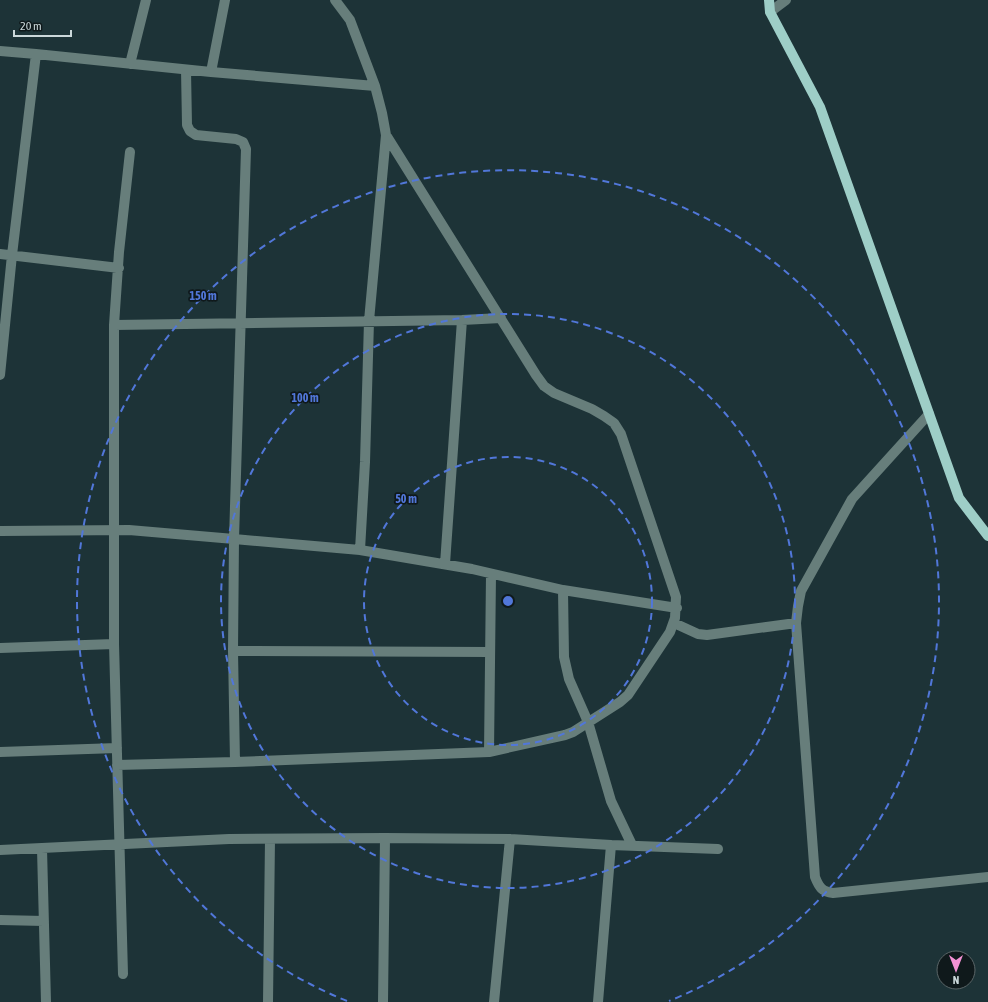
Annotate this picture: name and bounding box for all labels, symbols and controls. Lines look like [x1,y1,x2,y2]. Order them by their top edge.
scale bar [14,12,71,38]
text: 20 m [20,19,42,33]
text: 150 m [189,289,217,303]
text: 100 m [291,391,319,405]
text: 50 m [395,492,417,506]
centre of rings [501,594,515,608]
north arrow [936,950,976,990]
text: N [953,974,959,986]

